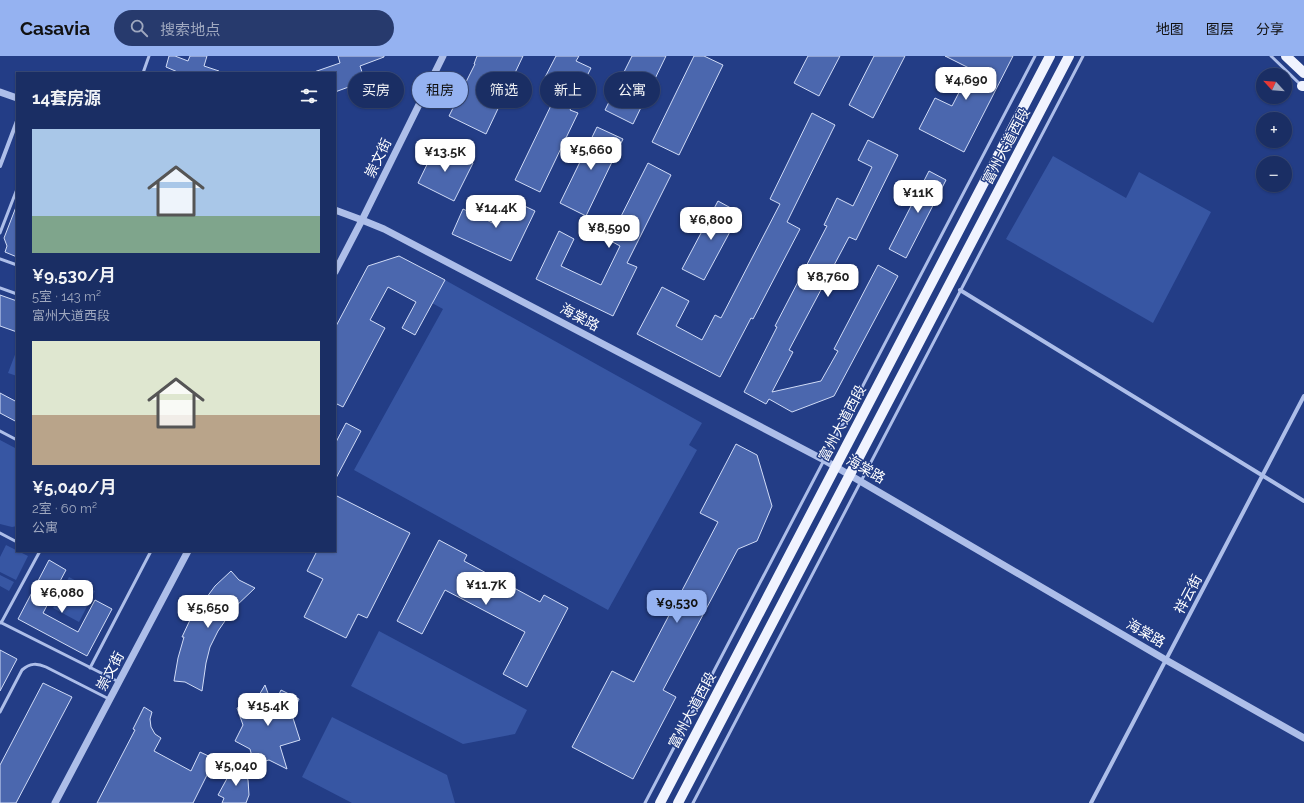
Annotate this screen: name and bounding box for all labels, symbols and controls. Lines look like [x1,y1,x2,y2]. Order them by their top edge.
search box [114,10,394,46]
text: Casavia [20,17,90,39]
icon: search [128,17,150,39]
text: 搜索地点 [160,21,220,39]
text: 地图 [1156,21,1184,37]
text: 图层 [1206,21,1234,37]
text: 分享 [1256,21,1284,37]
pin: ¥4,690 [933,67,999,101]
north arrow [1256,68,1292,104]
map controls [1256,68,1292,192]
chip: 买房 [348,72,404,108]
chip: 租房 [412,72,468,108]
chip: 筛选 [476,72,532,108]
chip: 新上 [540,72,596,108]
chip: 公寓 [604,72,660,108]
text: ¥4,690 [944,72,988,87]
icon: filters [298,85,320,107]
text: 14套房源 [32,88,101,108]
street label: 富州大道西段 [979,105,1033,187]
button: + [1256,112,1292,148]
street label: 崇文街 [362,136,394,180]
pin: ¥5,660 [558,137,624,171]
pin: ¥13.5K [412,139,478,173]
text: ¥5,660 [569,142,613,157]
text: ¥13.5K [424,144,466,159]
icon: home [140,155,212,227]
button: − [1256,156,1292,192]
pin: ¥11K [894,180,942,214]
text: ¥11K [903,185,933,200]
pin: ¥14.4K [463,195,529,229]
text: ¥14.4K [475,200,517,215]
pin: ¥6,800 [678,207,744,241]
text: ¥6,800 [689,212,733,227]
pin: ¥8,590 [576,215,642,249]
text: ¥8,590 [588,220,630,235]
pin: ¥8,760 [795,264,861,298]
text: ¥9,530/月 [32,265,116,285]
text: ¥8,760 [806,269,850,284]
text: 5室 · 143 m² [32,289,101,304]
street label: 海棠路 [558,300,602,334]
text: 富州大道西段 [32,308,110,323]
icon: home [140,367,212,439]
street label: 富州大道西段 [815,382,869,464]
street label: 海棠路 [844,452,888,486]
text: ¥5,040/月 [32,477,117,497]
text: 2室 · 60 m² [32,501,97,516]
text: 公寓 [32,520,58,535]
pin: ¥11.7K [453,572,519,606]
street label: 祥云街 [1171,572,1205,616]
text: ¥11.7K [466,577,506,592]
pin: ¥6,080 [29,580,95,614]
text: ¥6,080 [40,585,84,600]
pin: ¥9,530 [644,590,710,624]
pin: ¥5,650 [175,595,241,629]
text: ¥9,530 [656,595,698,610]
text: ¥5,650 [187,600,229,615]
street label: 海棠路 [1124,616,1168,650]
street label: 崇文街 [93,649,127,693]
street label: 富州大道西段 [665,669,719,751]
pin: ¥15.4K [235,693,301,727]
text: ¥15.4K [247,698,289,713]
pin: ¥5,040 [203,753,269,787]
text: ¥5,040 [215,758,257,773]

